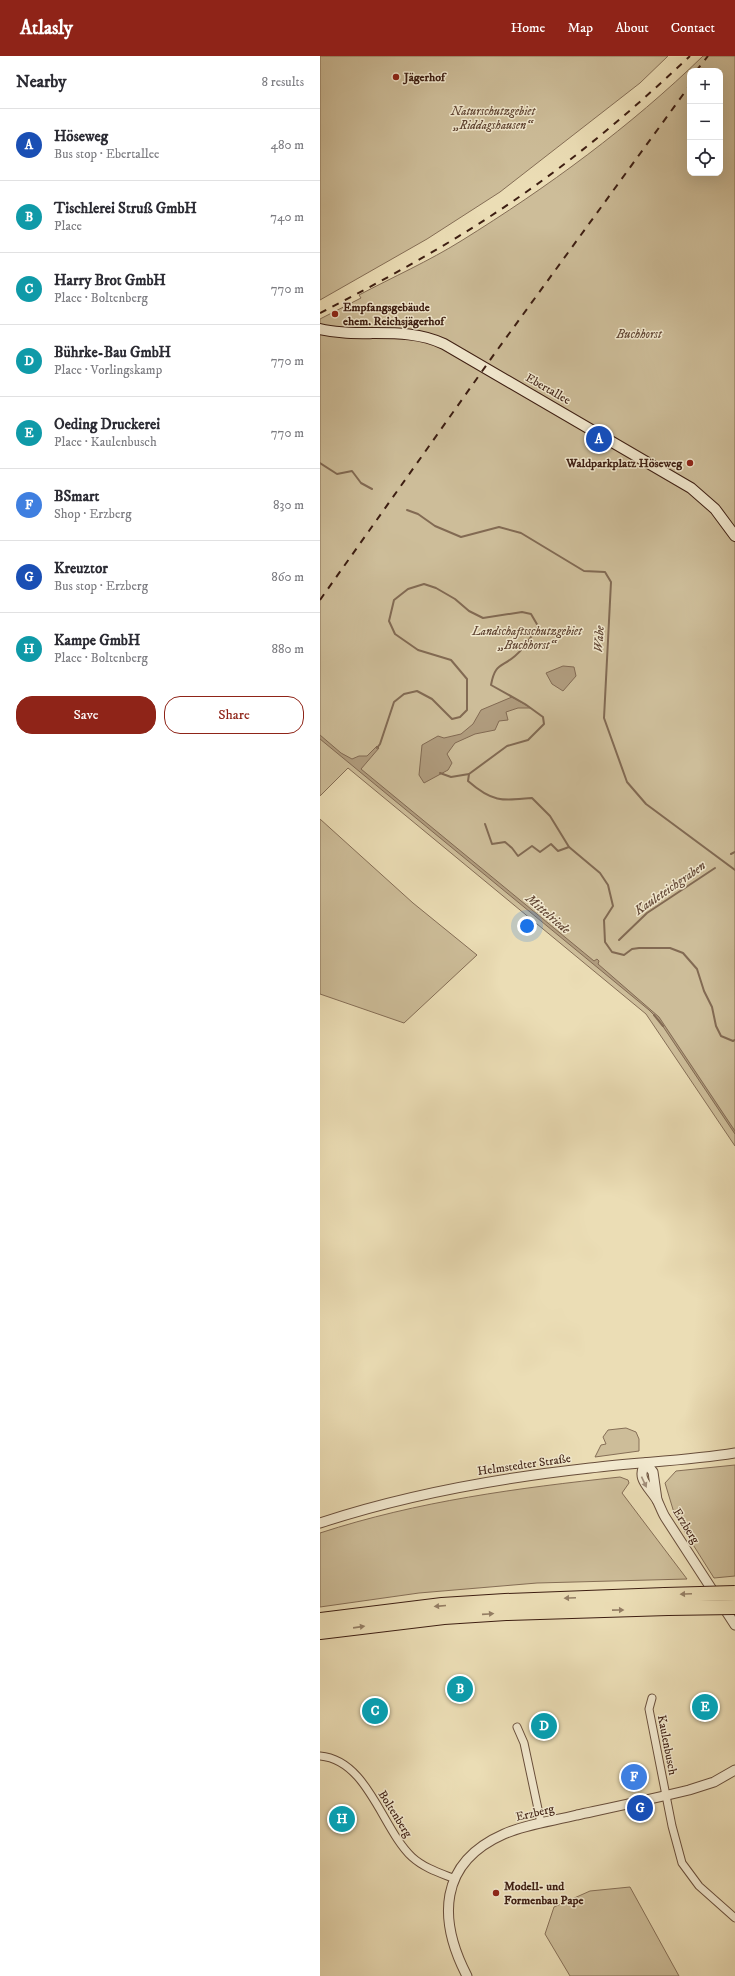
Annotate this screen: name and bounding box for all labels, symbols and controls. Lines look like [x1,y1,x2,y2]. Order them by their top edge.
text: Atlasly [20,17,73,40]
text: Home [511,19,545,37]
text: Map [567,19,593,37]
text: About [615,19,649,37]
text: Contact [671,19,715,37]
map controls [687,68,723,176]
button: + [687,68,723,104]
place label: Jägerhof [402,70,447,85]
text: Nearby [16,71,66,93]
marker: Jägerhof [391,72,401,82]
text: 8 results [262,74,304,90]
park label: Naturschutzgebiet „Riddagshausen“ [450,104,536,133]
button: − [687,104,723,140]
text: Höseweg [54,127,108,146]
text: A [25,137,33,153]
text: 480 m [270,137,304,153]
button: locate [687,140,723,176]
text: Bus stop · Ebertallee [54,146,159,162]
text: Tischlerei Struß GmbH [54,199,197,218]
text: B [25,209,33,225]
text: 740 m [270,209,304,225]
text: Place [54,218,82,234]
text: Harry Brot GmbH [54,271,166,290]
text: C [25,281,33,297]
text: 770 m [271,281,304,297]
text: Place · Boltenberg [54,290,148,306]
place label: Empfangsgebäude ehem. Reichsjägerhof [343,300,446,329]
marker: Empfangsgebäude ehem. Reichsjägerhof [330,309,340,319]
park label: Buchhorst [615,327,663,342]
text: Bührke-Bau GmbH [54,343,171,362]
text: D [24,353,34,369]
text: 770 m [271,353,304,369]
text: Place · Vorlingskamp [54,362,162,378]
street label: Ebertallee [523,370,573,408]
text: Oeding Druckerei [54,415,160,434]
pin: A [586,424,612,454]
text: E [24,425,34,441]
text: 770 m [271,425,304,441]
text: Place · Kaulenbusch [54,434,157,450]
place label: Waldparkplatz Höseweg [565,456,683,471]
marker: Waldparkplatz Höseweg [685,458,695,468]
text: BSmart [54,487,99,506]
text: F [25,497,33,513]
text: 830 m [273,497,304,513]
text: Shop · Erzberg [54,506,131,522]
text: Kreuztor [54,559,108,578]
text: G [24,569,34,585]
text: 860 m [271,569,304,585]
text: Bus stop · Erzberg [54,578,148,594]
park label: Landschaftsschutzgebiet „Buchhorst“ [471,624,583,653]
water label: Wabe [590,625,608,653]
text: Kampe GmbH [54,631,140,650]
text: H [24,641,34,657]
text: 880 m [271,641,304,657]
text: Place · Boltenberg [54,650,148,666]
button: Save [16,696,156,734]
button: Share [164,696,304,734]
water label: Kauleteichgraben [630,857,709,919]
water label: Mittelriede [522,890,574,938]
your location [517,916,537,936]
street label: Helmstedter Straße [476,1451,572,1479]
one-way arrow [641,1477,647,1488]
street label: Erzberg [669,1505,703,1547]
one-way arrow [680,1591,692,1598]
one-way arrow [564,1595,576,1602]
one-way arrow [434,1602,446,1609]
one-way arrow [612,1606,624,1613]
one-way arrow [482,1611,494,1618]
one-way arrow [353,1624,365,1630]
pin: B [447,1674,473,1704]
pin: E [692,1692,718,1722]
pin: C [362,1696,388,1726]
pin: D [531,1711,557,1741]
street label: Kaulenbusch [654,1714,680,1777]
pin: F [621,1762,647,1792]
street label: Boltenberg [375,1788,415,1841]
pin: G [627,1793,653,1823]
street label: Erzberg [514,1801,556,1825]
pin: H [329,1804,355,1834]
place label: Modell- und Formenbau Pape [504,1879,584,1908]
marker: Modell- und Formenbau Pape [491,1888,501,1898]

